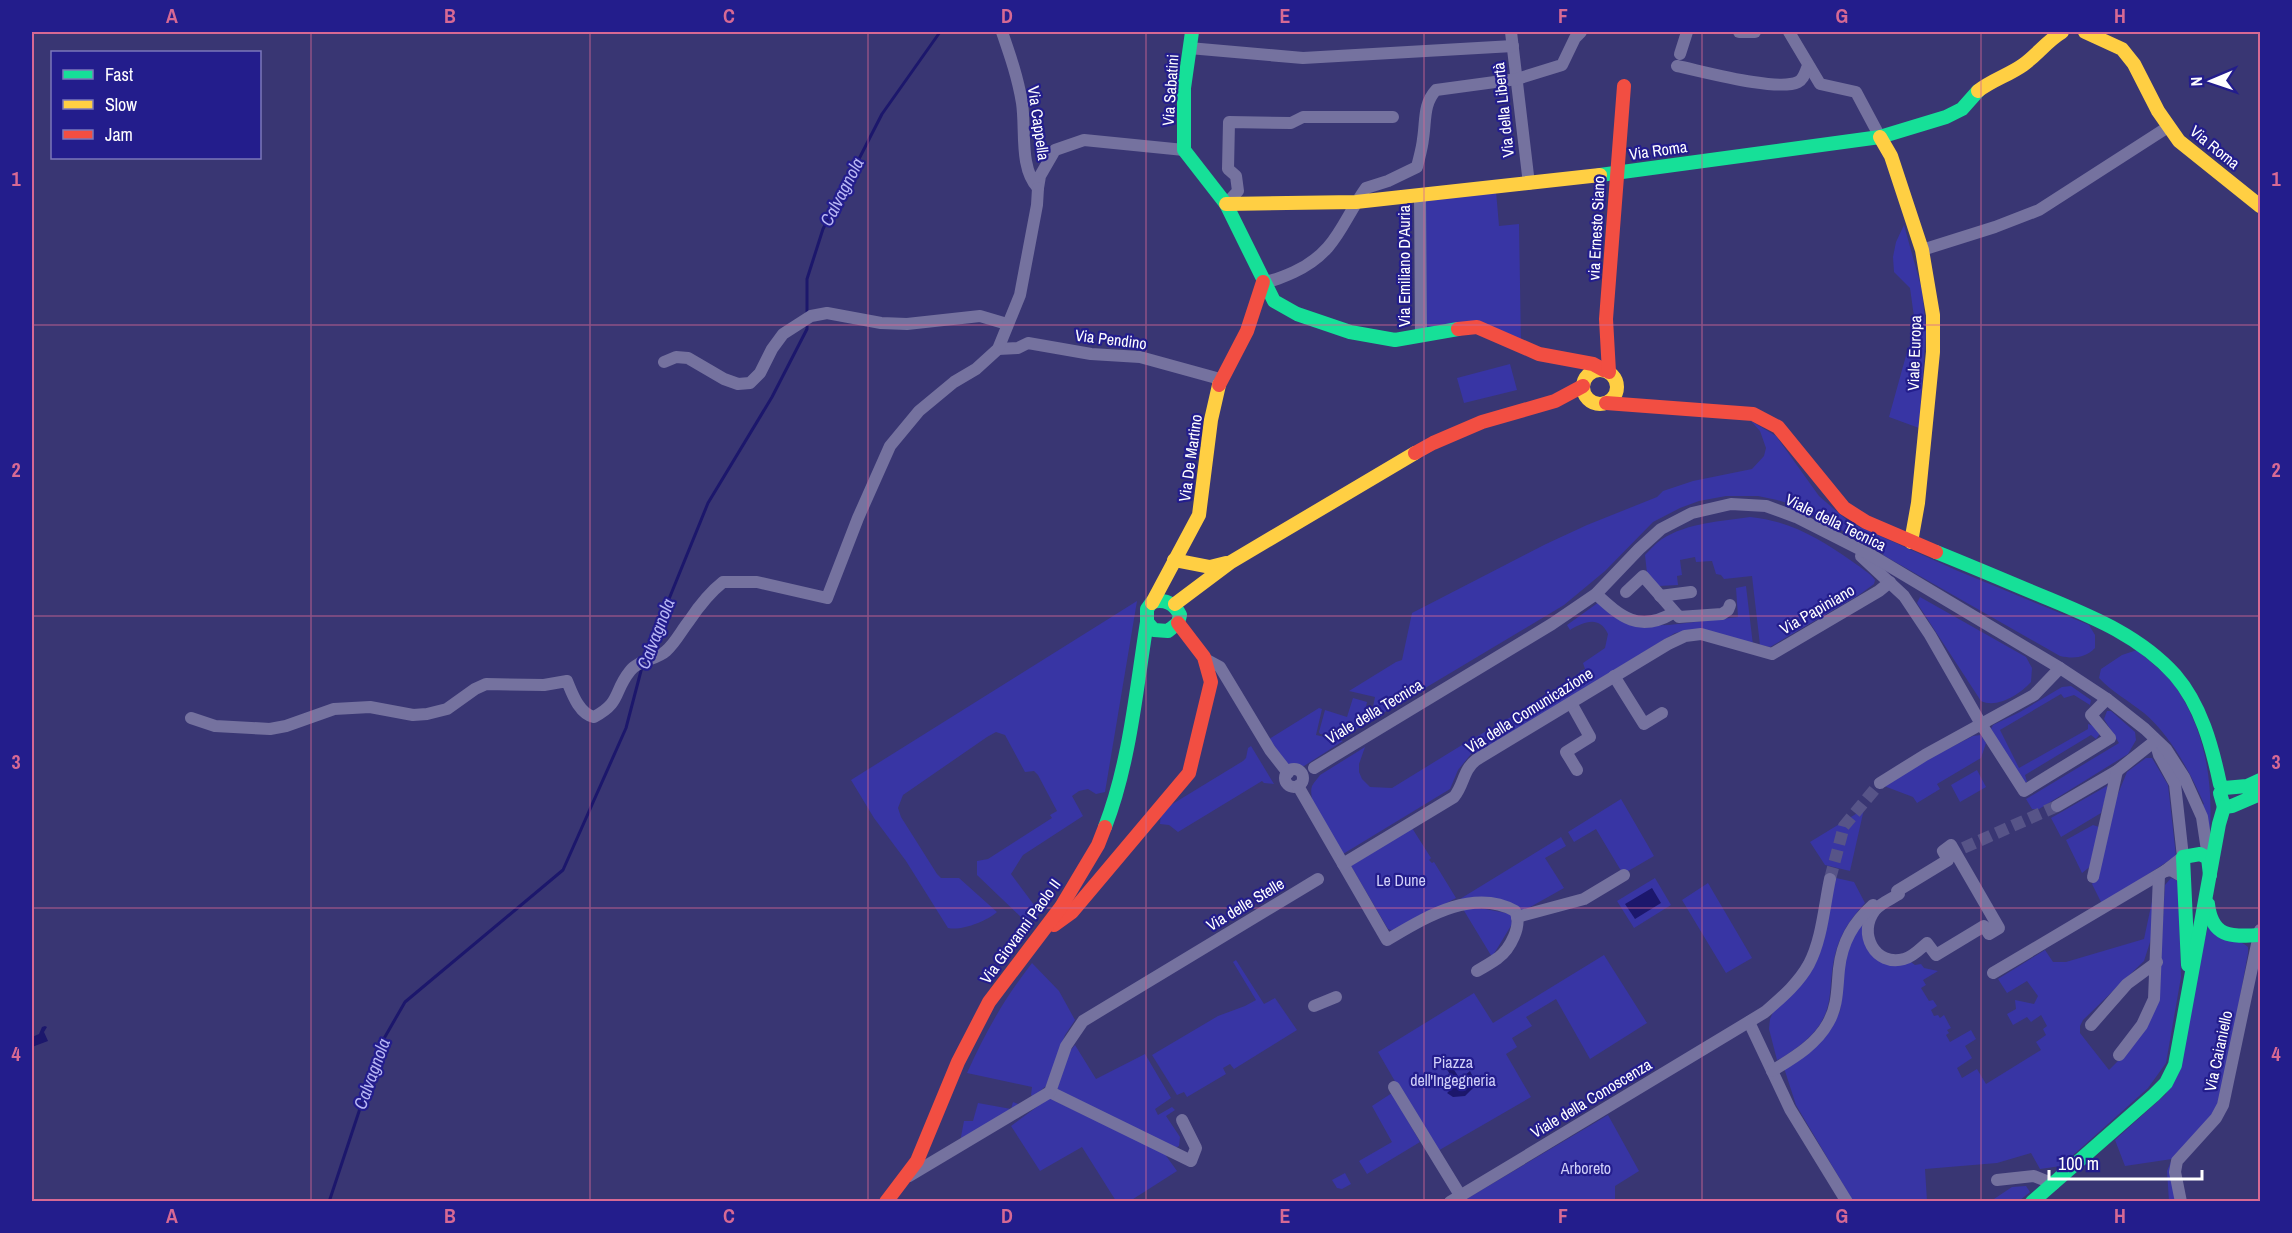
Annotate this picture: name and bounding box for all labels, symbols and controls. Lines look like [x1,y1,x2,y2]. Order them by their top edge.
text: A [166,2,178,29]
text: B [444,2,456,29]
text: C [723,2,735,29]
text: D [1001,2,1013,29]
text: E [1280,2,1291,29]
text: F [1558,2,1568,29]
text: G [1836,2,1848,29]
text: H [2114,2,2126,29]
legend [51,51,261,159]
north arrow [2181,51,2241,111]
street label: Via Sabatini [1157,53,1183,127]
street label: Via della Libertà [1487,61,1519,159]
text: Fast [105,62,133,87]
text: N [2185,76,2207,87]
street label: Via Cappella [1023,84,1055,162]
text: Slow [105,92,137,117]
street label: Via Roma [2185,120,2245,174]
text: Jam [105,122,133,147]
street label: Via Roma [1628,135,1689,165]
water label: Calvagnola [814,153,869,230]
text: 1 [11,165,21,192]
text: 1 [2271,165,2281,192]
street label: via Ernesto Siano [1582,175,1610,281]
street label: Via Emiliano D'Auria [1393,204,1415,327]
street label: Viale Europa [1902,314,1926,391]
street label: Via Pendino [1074,324,1148,354]
street label: Via De Martino [1173,413,1207,503]
text: 2 [11,456,21,483]
text: 2 [2271,456,2281,483]
street label: Viale della Tecnica [1782,488,1891,556]
street label: Via Papiniano [1776,579,1858,639]
water label: Calvagnola [631,595,680,673]
street label: Via della Comunicazione [1461,662,1597,758]
street label: Viale della Tecnica [1321,673,1427,749]
text: 3 [11,748,21,775]
text: 3 [2271,748,2281,775]
park label: Le Dune [1376,869,1426,891]
street label: Via delle Stelle [1202,872,1288,936]
street label: Via Giovanni Paolo II [975,874,1065,988]
street label: Via Caianiello [2199,1009,2237,1093]
water label: Calvagnola [347,1035,396,1113]
text: 4 [11,1040,21,1067]
text: 4 [2271,1040,2281,1067]
park label: Piazza dell'Ingegneria [1410,1051,1497,1091]
street label: Viale della Conoscenza [1526,1053,1656,1143]
scale bar [2049,1143,2202,1181]
text: 100 m [2058,1151,2099,1176]
park label: Arboreto [1560,1157,1611,1179]
text: A [166,1202,178,1229]
text: B [444,1202,456,1229]
text: C [723,1202,735,1229]
text: D [1001,1202,1013,1229]
text: E [1280,1202,1291,1229]
text: F [1558,1202,1568,1229]
text: G [1836,1202,1848,1229]
text: H [2114,1202,2126,1229]

